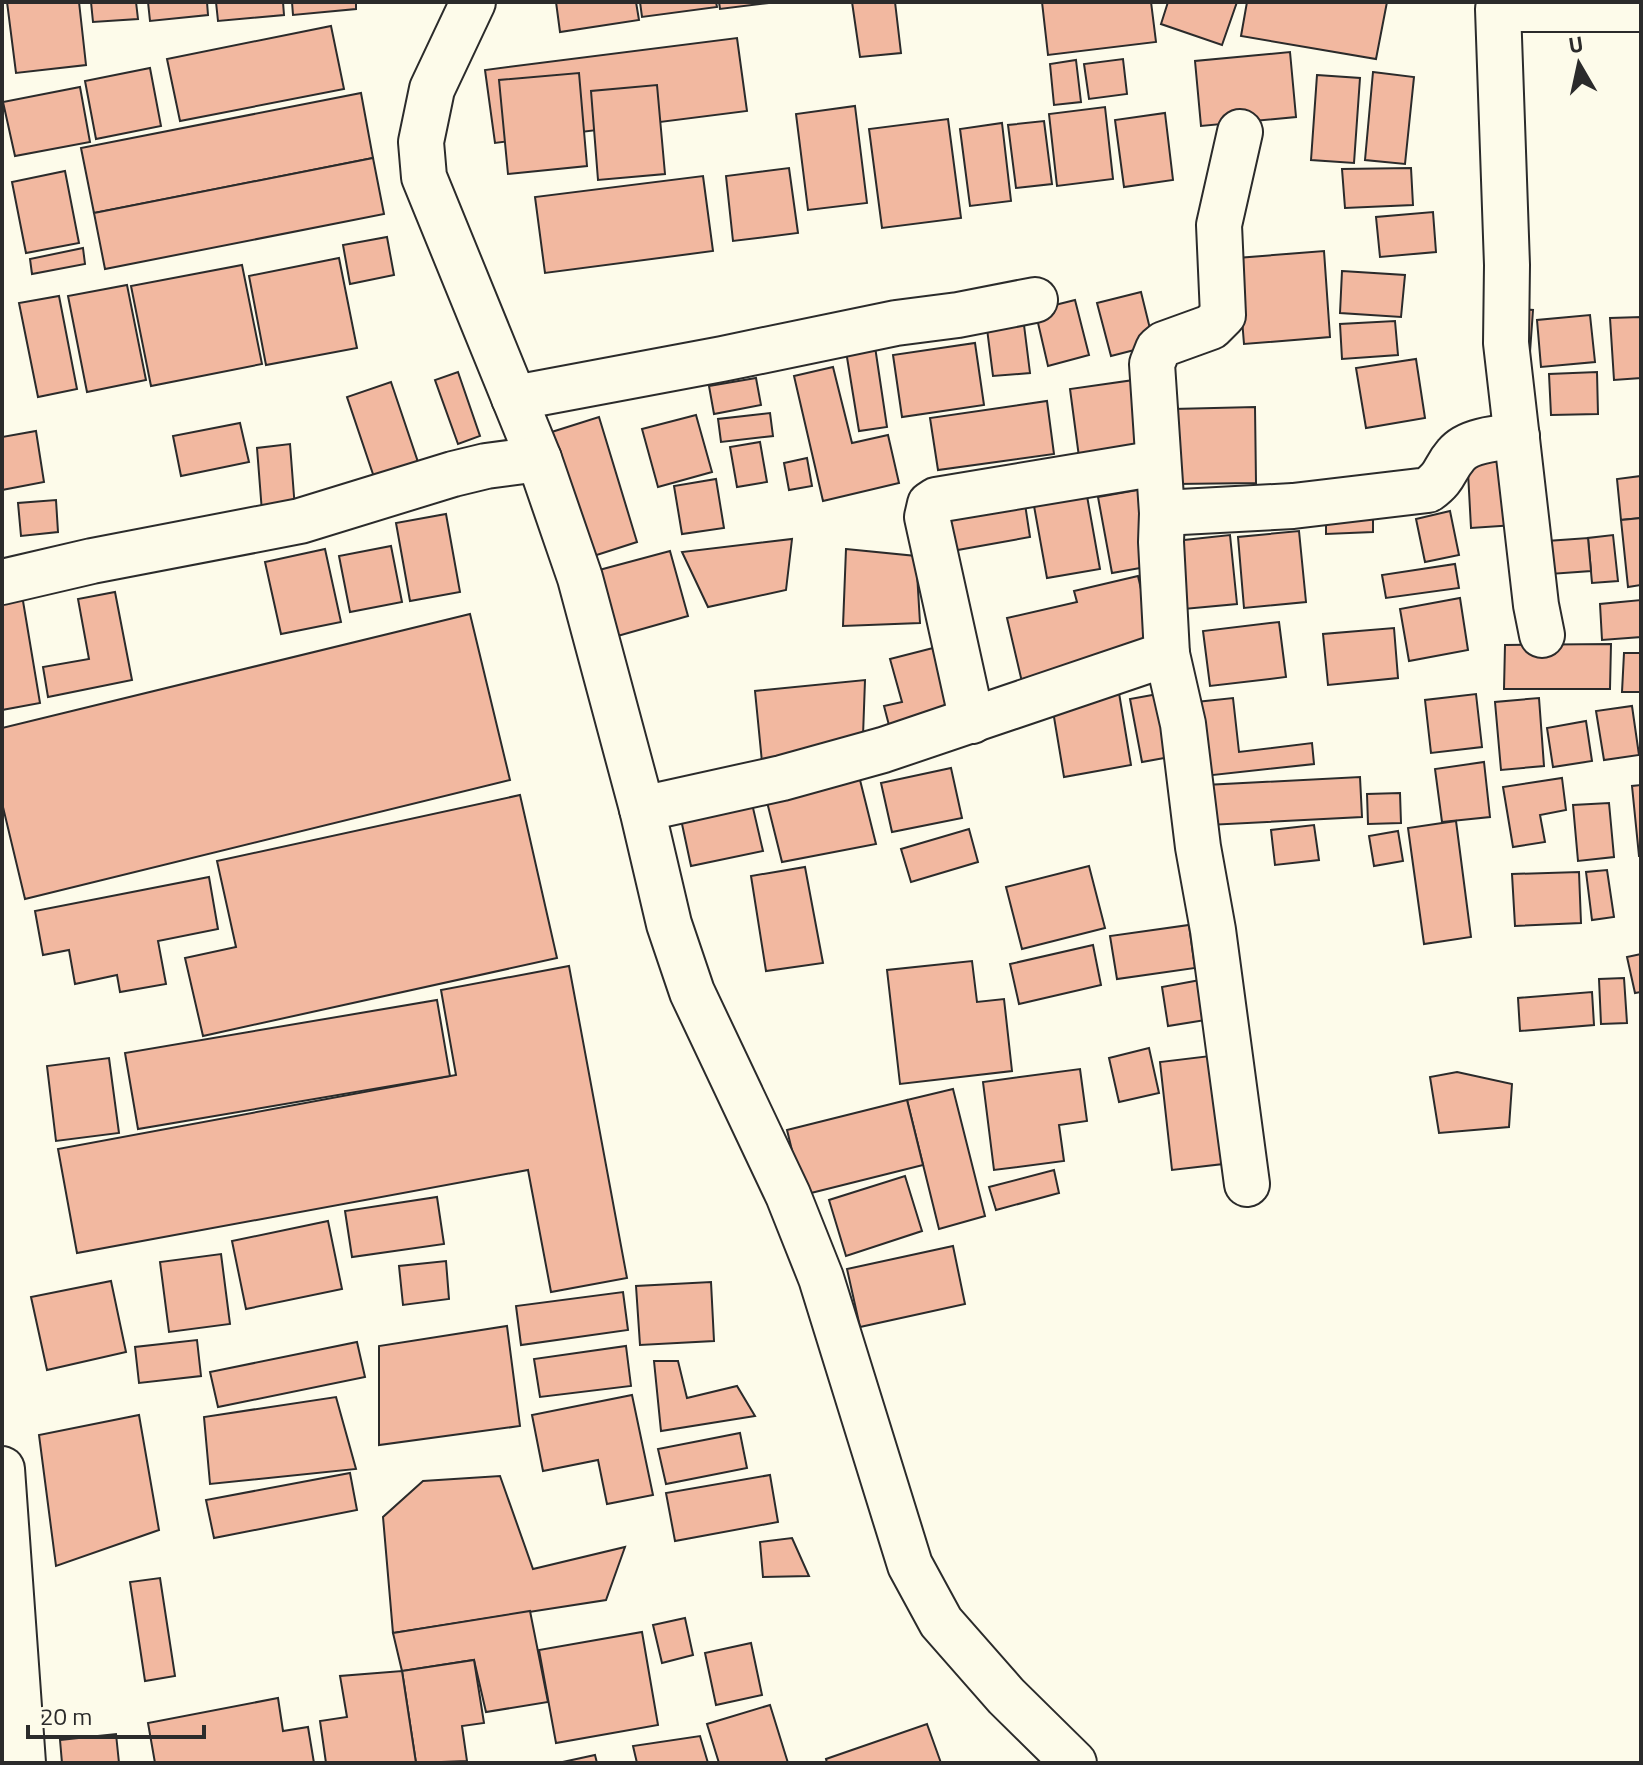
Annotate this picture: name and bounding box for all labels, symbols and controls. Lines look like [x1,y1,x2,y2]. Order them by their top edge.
north arrow [1539,24,1619,104]
text: U [1566,26,1586,62]
scale bar [28,1689,204,1739]
text: 20 m [40,1698,92,1734]

